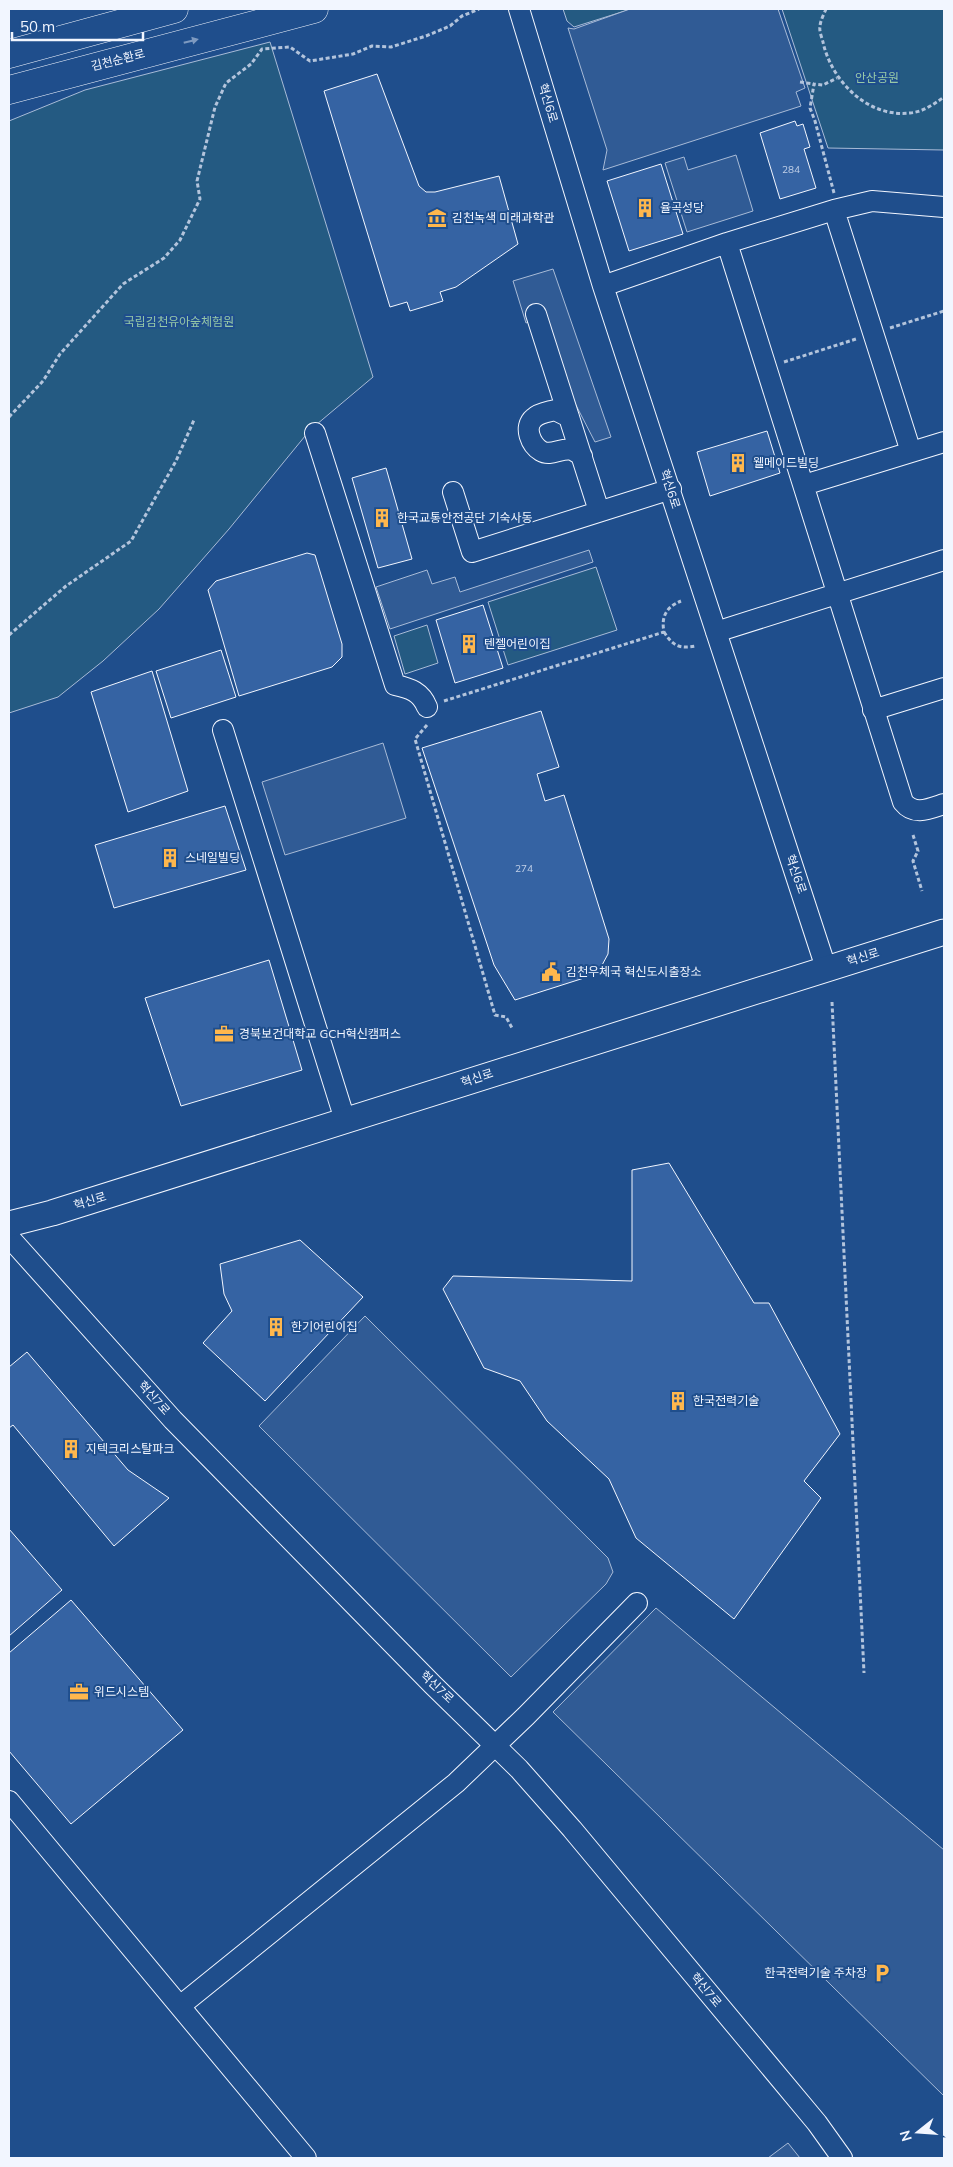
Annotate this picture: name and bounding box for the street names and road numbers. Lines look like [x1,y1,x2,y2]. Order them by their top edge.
street label: 김천순환로 [89,46,146,73]
street label: 혁신6로 [536,81,561,124]
street label: 혁신6로 [657,467,684,510]
street label: 혁신6로 [783,852,810,895]
street label: 혁신로 [845,945,881,969]
street label: 혁신로 [459,1065,495,1090]
street label: 혁신로 [72,1189,108,1213]
street label: 혁신7로 [135,1378,173,1418]
street label: 혁신7로 [417,1667,457,1706]
street label: 혁신7로 [688,1969,725,2010]

